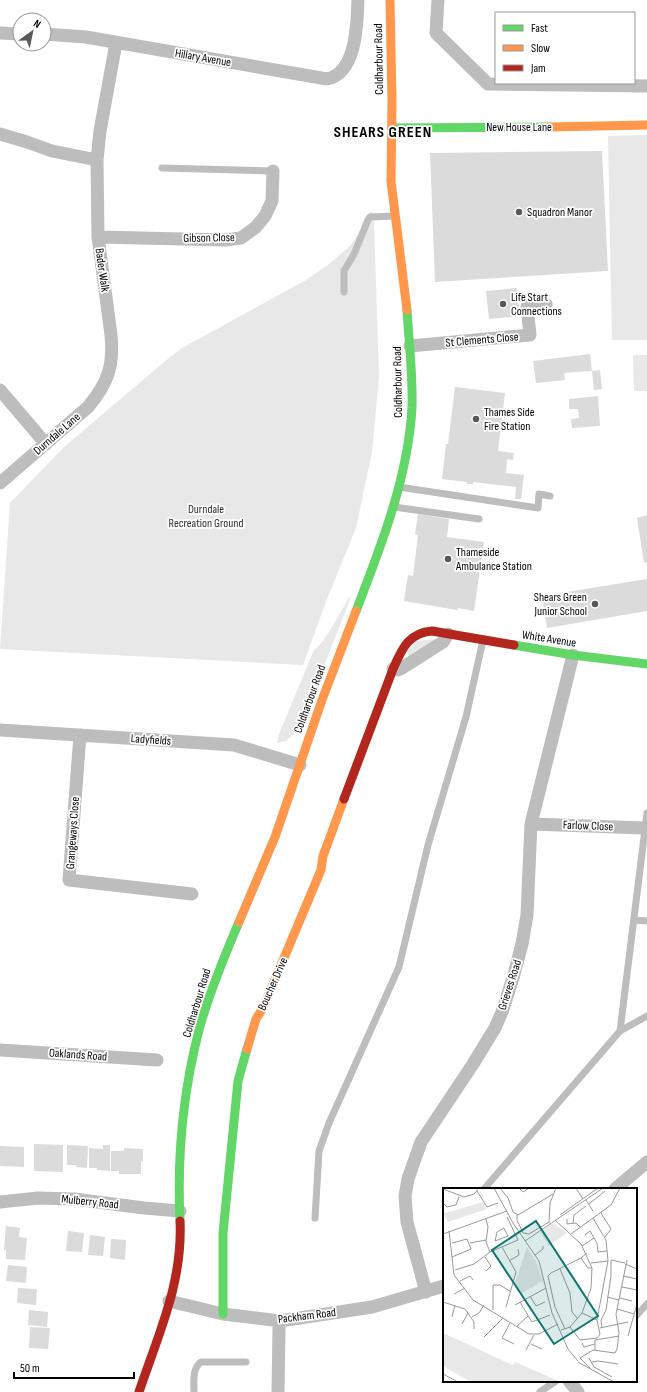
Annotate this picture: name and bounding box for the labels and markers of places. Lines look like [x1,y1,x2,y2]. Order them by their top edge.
place label: Squadron Manor [527,205,593,220]
marker: Squadron Manor [514,207,524,217]
place label: Life Start Connections [511,290,562,319]
marker: Life Start Connections [498,299,508,309]
place label: Thames Side Fire Station [484,405,535,434]
marker: Thames Side Fire Station [471,414,481,424]
place label: Thameside Ambulance Station [455,545,532,574]
marker: Thameside Ambulance Station [443,554,453,564]
place label: Shears Green Junior School [534,590,587,619]
marker: Shears Green Junior School [590,599,600,609]

